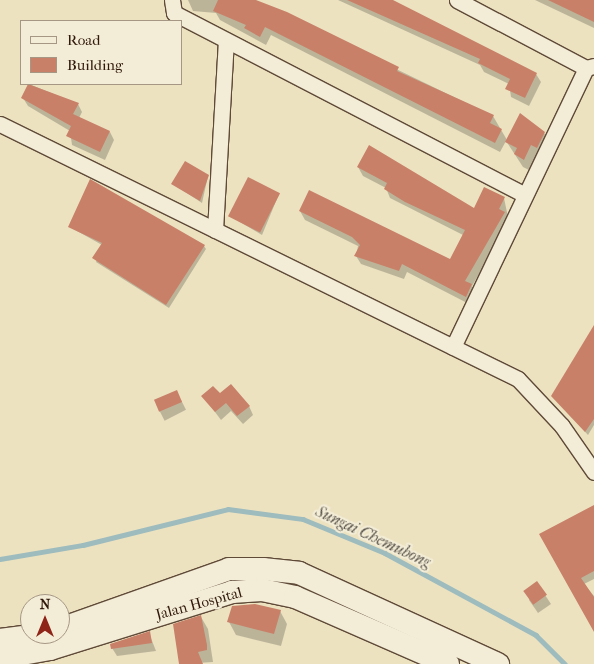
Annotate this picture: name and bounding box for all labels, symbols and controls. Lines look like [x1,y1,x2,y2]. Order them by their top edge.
legend [20,20,182,85]
text: Road [67,31,100,49]
text: Building [67,56,123,74]
water label: Sungai Chemubong [312,502,434,572]
street label: Jalan Hospital [154,584,244,624]
north arrow [20,594,70,644]
text: N [40,596,50,613]

